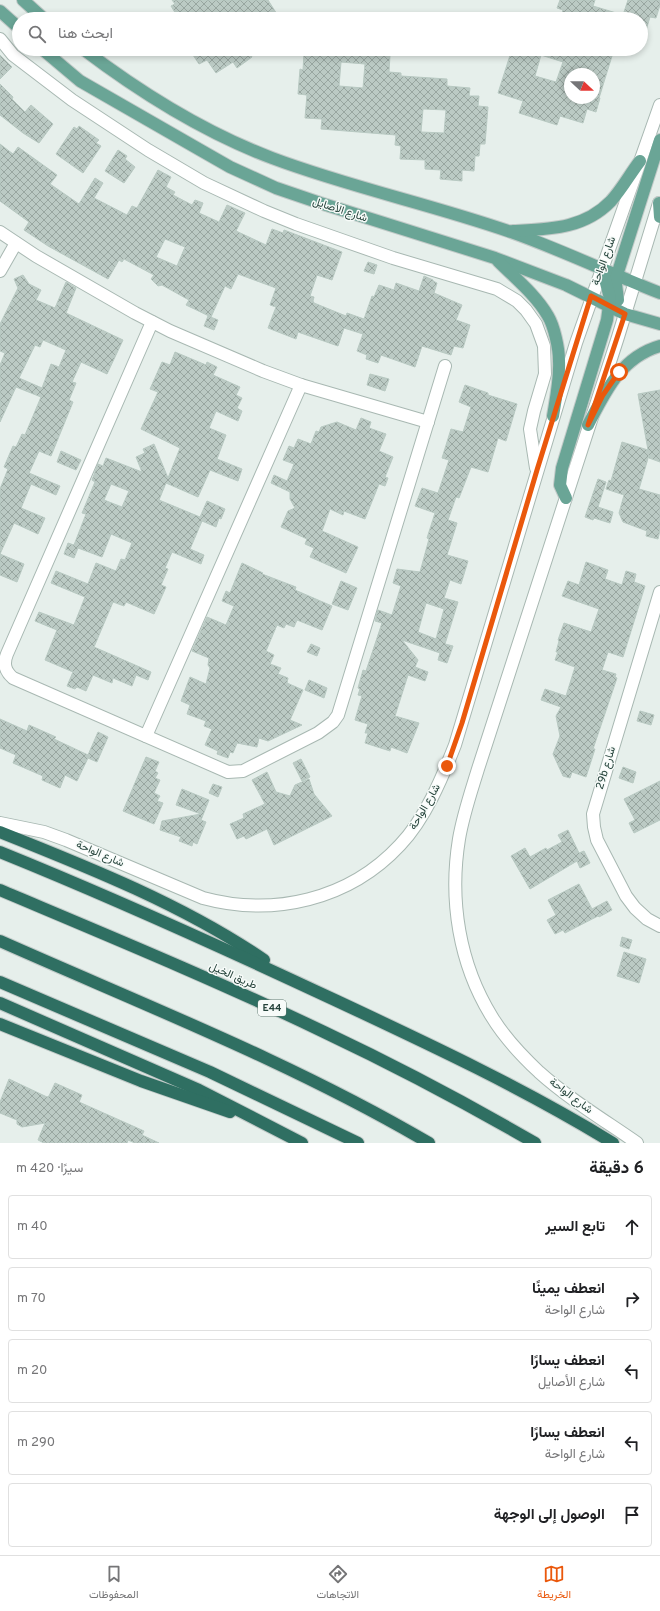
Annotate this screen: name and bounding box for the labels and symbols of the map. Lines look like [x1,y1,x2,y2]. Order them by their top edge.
north arrow [564,68,600,104]
street label: شارع الأصايل [311,195,369,226]
street label: شارع الواحة [589,234,619,287]
route start [610,363,628,381]
street label: 29b شارع [593,745,619,791]
route end [438,757,456,775]
street label: شارع الواحة [406,781,444,833]
street label: شارع الواحة [74,838,126,871]
street label: طريق الخيل [207,959,259,993]
road number: E44 [258,1000,286,1016]
street label: شارع الواحة [546,1075,596,1117]

